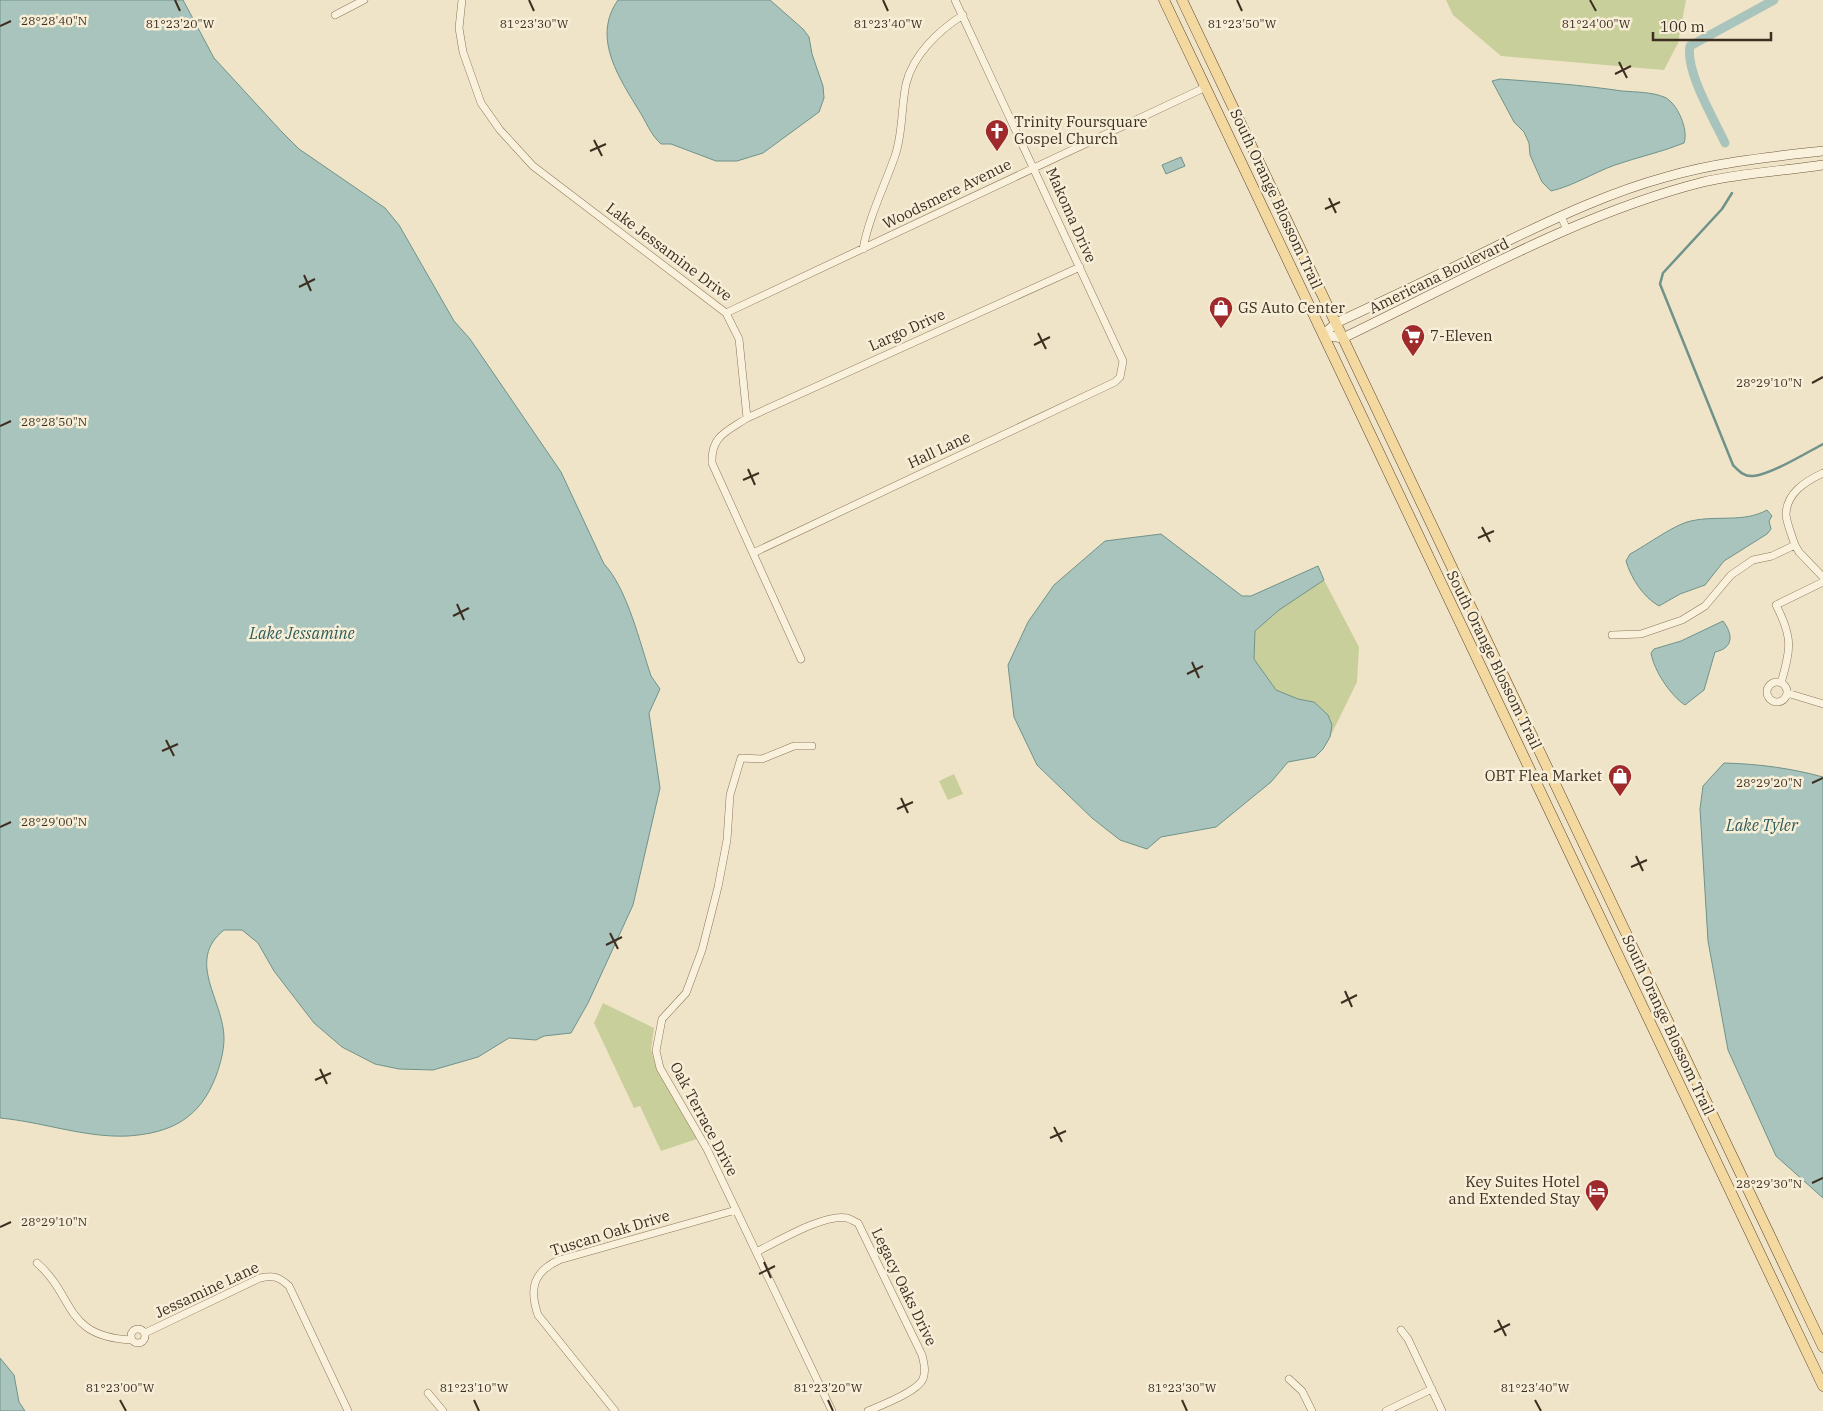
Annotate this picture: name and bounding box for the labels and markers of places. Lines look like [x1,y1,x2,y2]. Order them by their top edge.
place label: Trinity Foursquare Gospel Church [1014,112,1148,148]
church icon: Trinity Foursquare Gospel Church [984,118,1010,152]
shop icon: GS Auto Center [1208,295,1234,329]
place label: GS Auto Center [1238,298,1345,317]
supermarket icon: 7-Eleven [1400,323,1426,357]
place label: 7-Eleven [1430,326,1493,345]
shop icon: OBT Flea Market [1607,763,1633,797]
place label: OBT Flea Market [1485,766,1602,785]
place label: Key Suites Hotel and Extended Stay [1449,1172,1580,1208]
hotel icon: Key Suites Hotel and Extended Stay [1584,1178,1610,1212]

